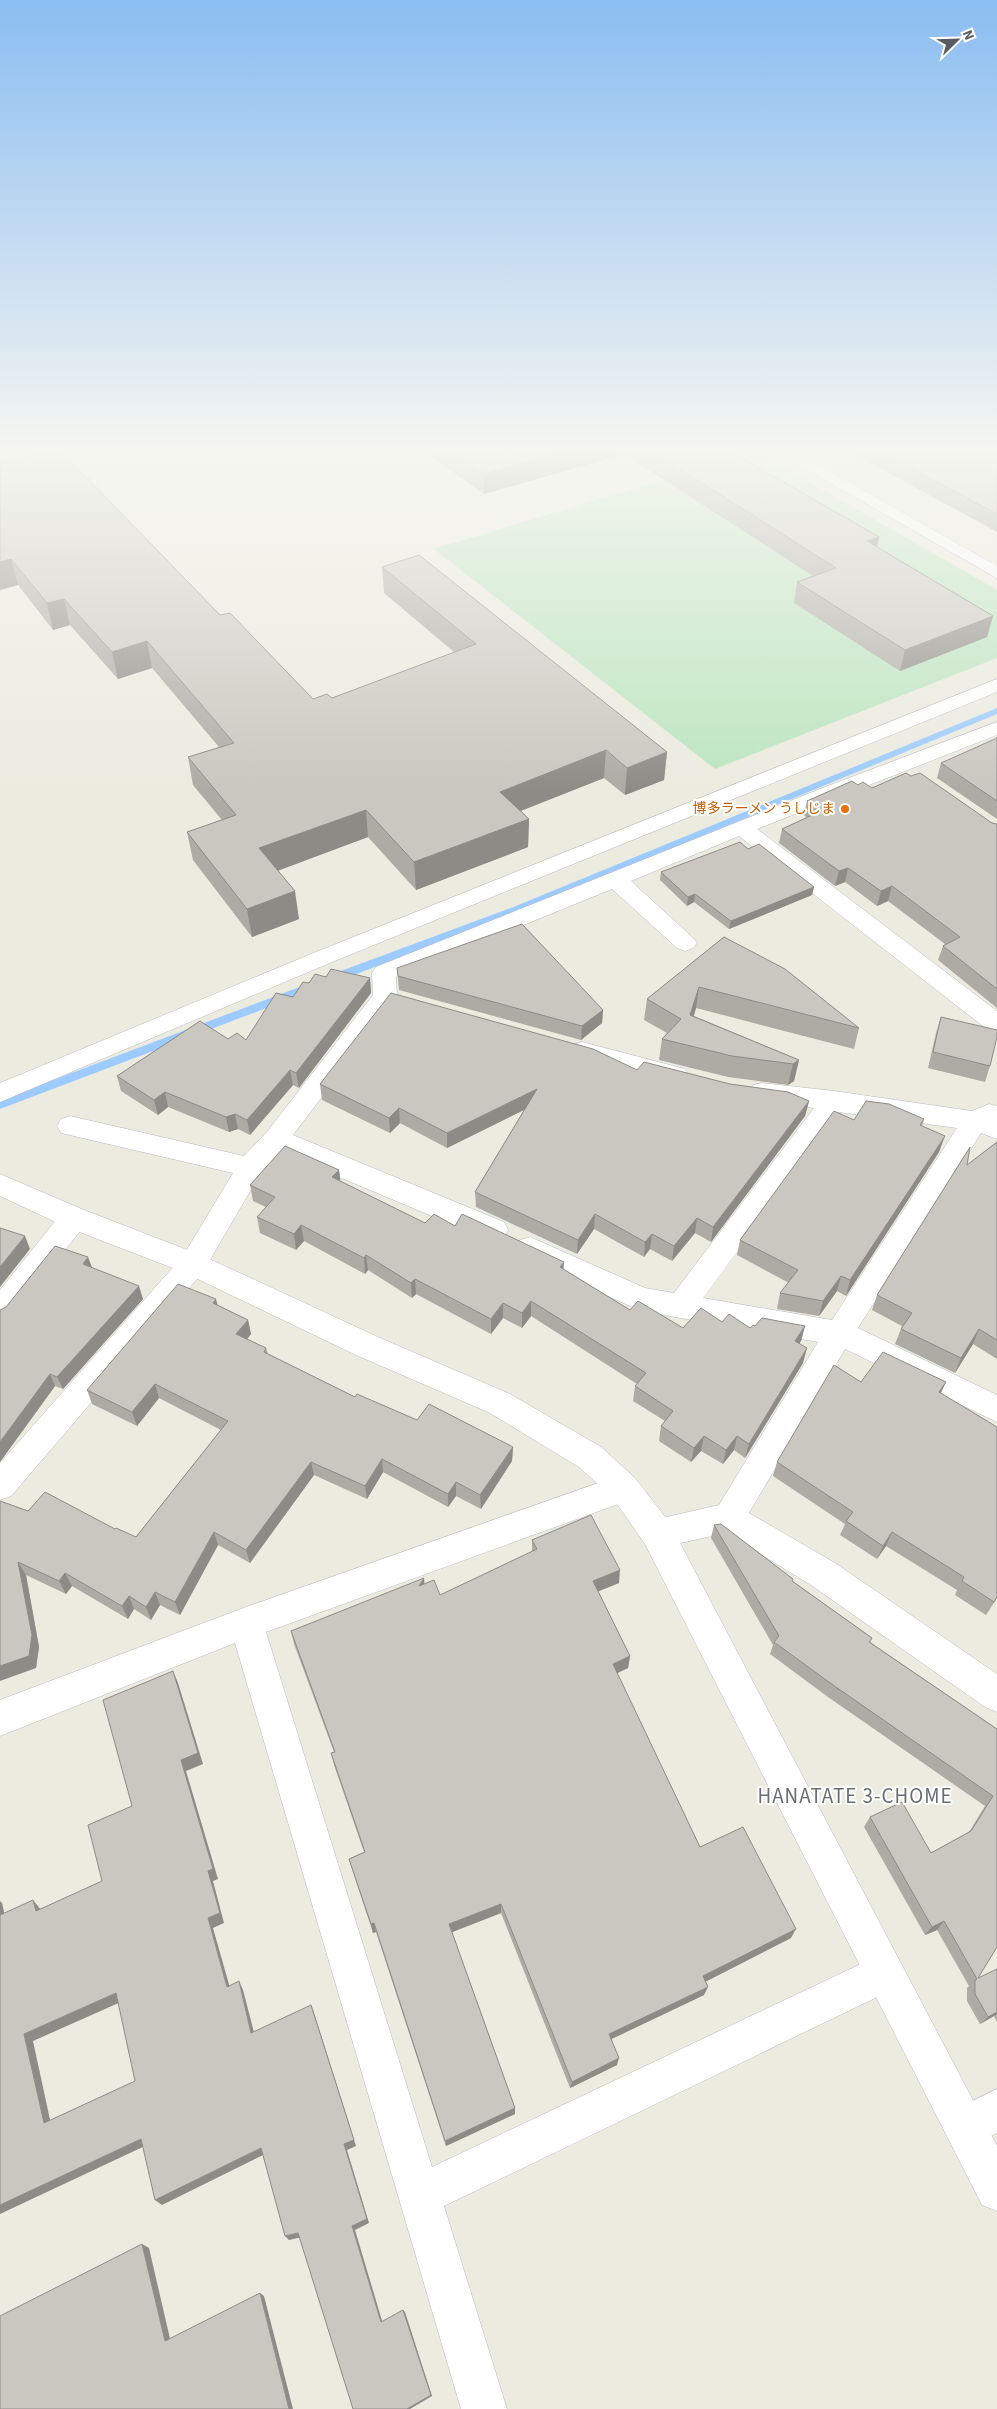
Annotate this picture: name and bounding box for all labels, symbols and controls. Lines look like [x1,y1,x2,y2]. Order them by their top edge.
north arrow [932,15,982,65]
text: N [957,27,979,44]
place label: 博多ラーメン うしじま [693,799,835,819]
marker: 博多ラーメン うしじま [839,803,851,815]
district label: HANATATE 3-CHOME [757,1781,953,1811]

